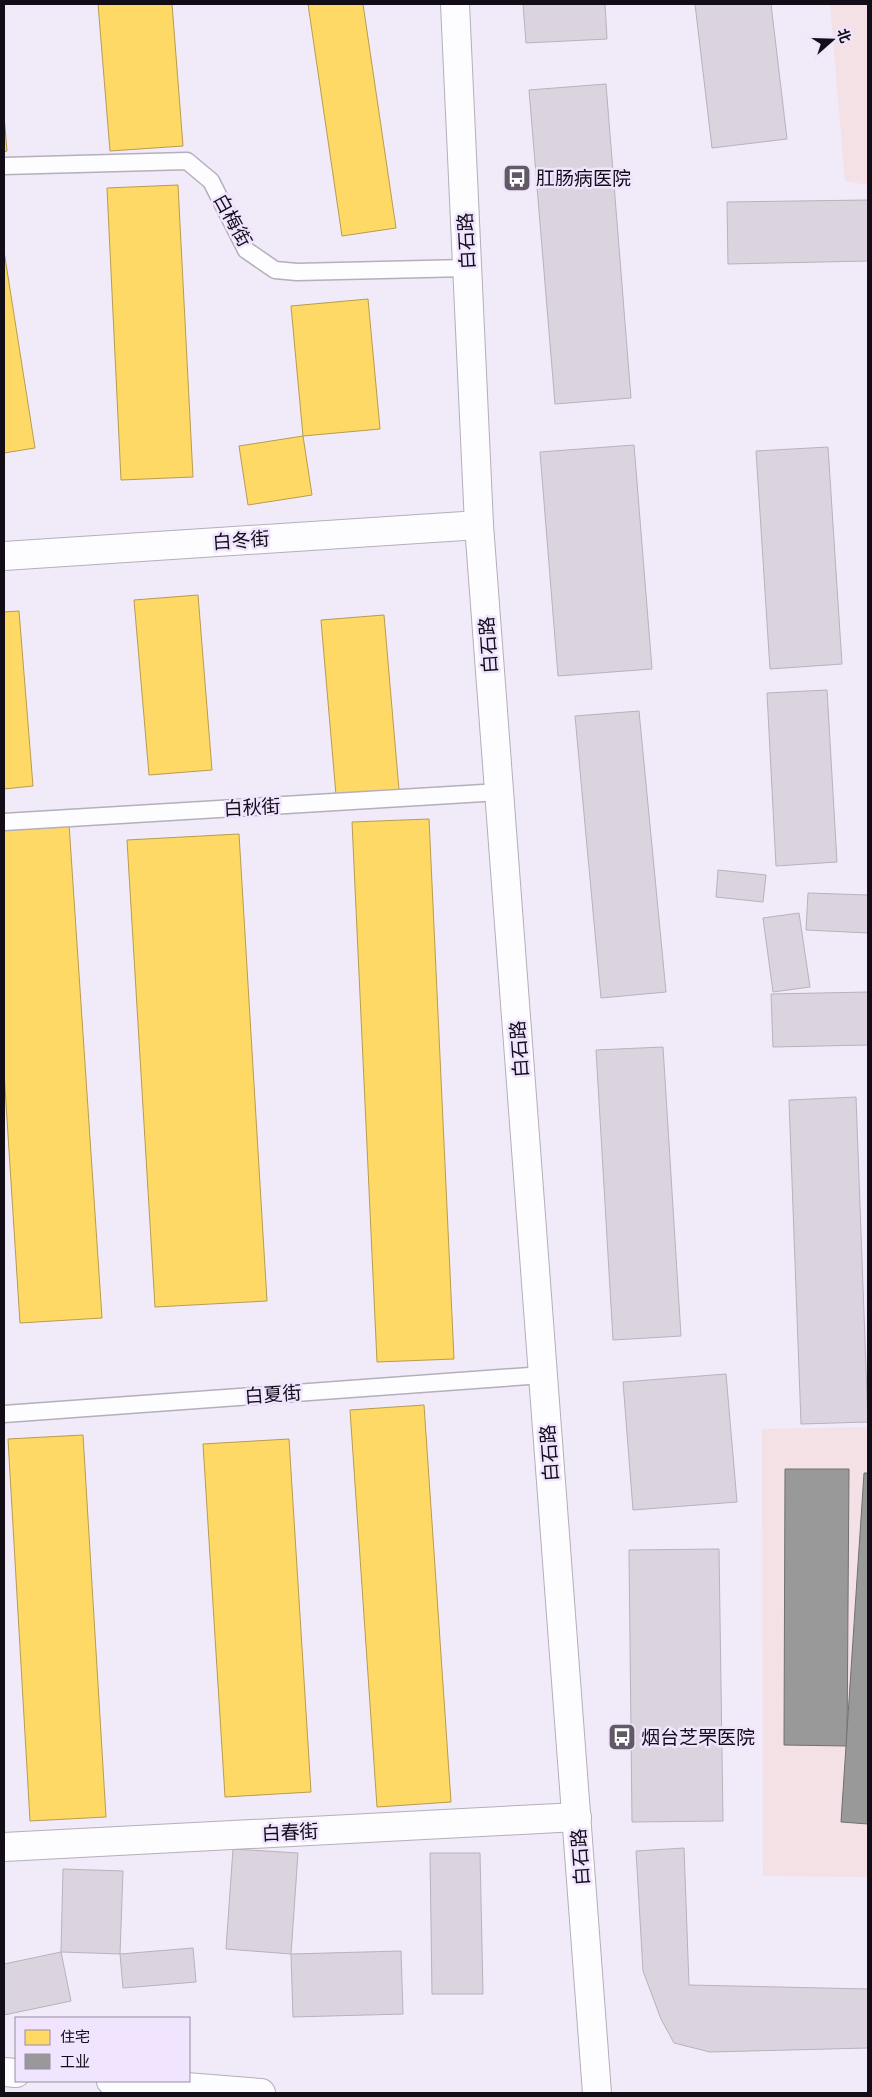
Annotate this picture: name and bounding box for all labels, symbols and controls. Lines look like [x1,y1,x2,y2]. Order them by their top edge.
north arrow [807,15,857,65]
text: 北 [832,26,856,46]
bus stop icon: 肛肠病医院 [502,163,532,193]
place label: 肛肠病医院 [536,165,631,192]
street label: 白梅街 [207,189,258,252]
street label: 白石路 [452,212,481,270]
street label: 白冬街 [212,525,270,556]
street label: 白石路 [473,616,504,674]
street label: 白秋街 [223,793,281,822]
street label: 白石路 [504,1020,535,1078]
street label: 白夏街 [244,1379,302,1410]
street label: 白石路 [534,1424,565,1482]
bus stop icon: 烟台芝罘医院 [607,1722,637,1752]
place label: 烟台芝罘医院 [641,1724,755,1751]
street label: 白春街 [261,1818,319,1847]
street label: 白石路 [565,1828,596,1886]
legend [15,2017,190,2082]
text: 住宅 [60,2026,90,2048]
text: 工业 [60,2051,90,2073]

